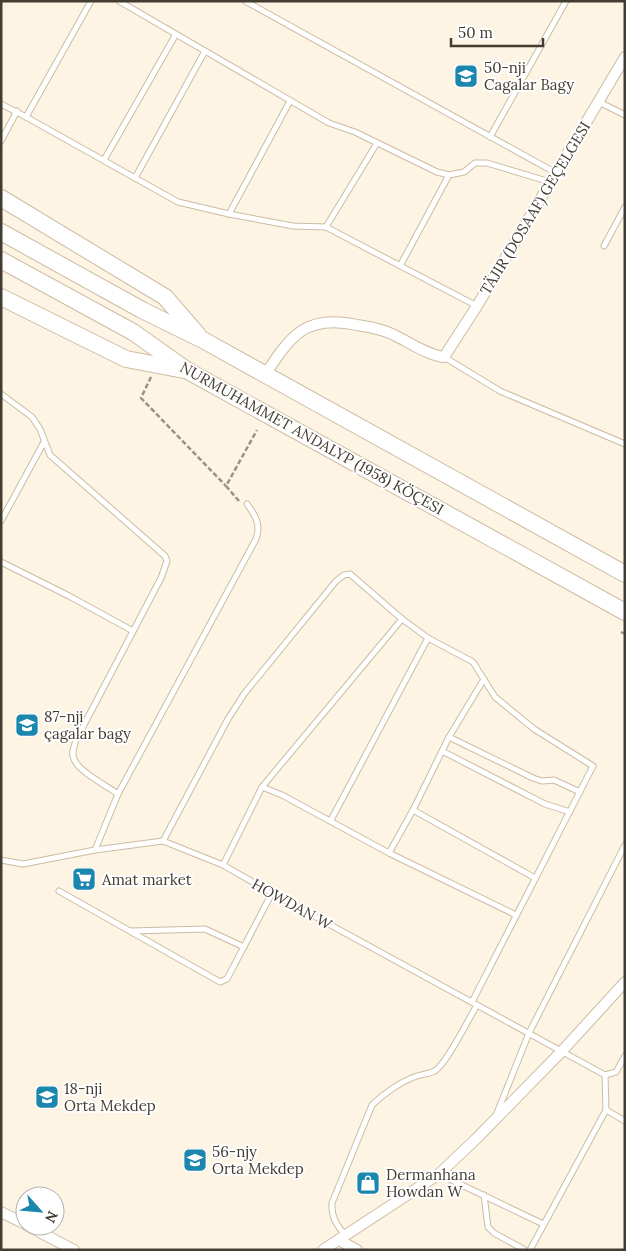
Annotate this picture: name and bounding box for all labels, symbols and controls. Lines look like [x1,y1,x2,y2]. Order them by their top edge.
scale bar [451,15,544,47]
text: 50 m [458,23,493,42]
place label: 50-nji Cagalar Bagy [484,58,574,94]
school or university icon: 50-nji Cagalar Bagy [453,63,479,89]
street label: TÄJIR (DOSAAF) GEÇELGESI [476,118,595,299]
street label: NURMUHAMMET ANDALYP (1958) KÖÇESI [176,357,447,520]
place label: 87-nji çagalar bagy [44,707,131,743]
school or university icon: 87-nji çagalar bagy [14,712,40,738]
supermarket icon: Amat market [71,866,97,892]
place label: Amat market [101,870,192,889]
street label: HOWDAN W [249,874,336,934]
place label: 18-nji Orta Mekdep [64,1079,156,1115]
school or university icon: 18-nji Orta Mekdep [34,1084,60,1110]
place label: 56-njy Orta Mekdep [212,1142,304,1178]
school or university icon: 56-njy Orta Mekdep [182,1147,208,1173]
place label: Dermanhana Howdan W [386,1165,476,1201]
shop icon: Dermanhana Howdan W [355,1170,381,1196]
north arrow [15,1186,65,1236]
text: N [41,1208,62,1226]

